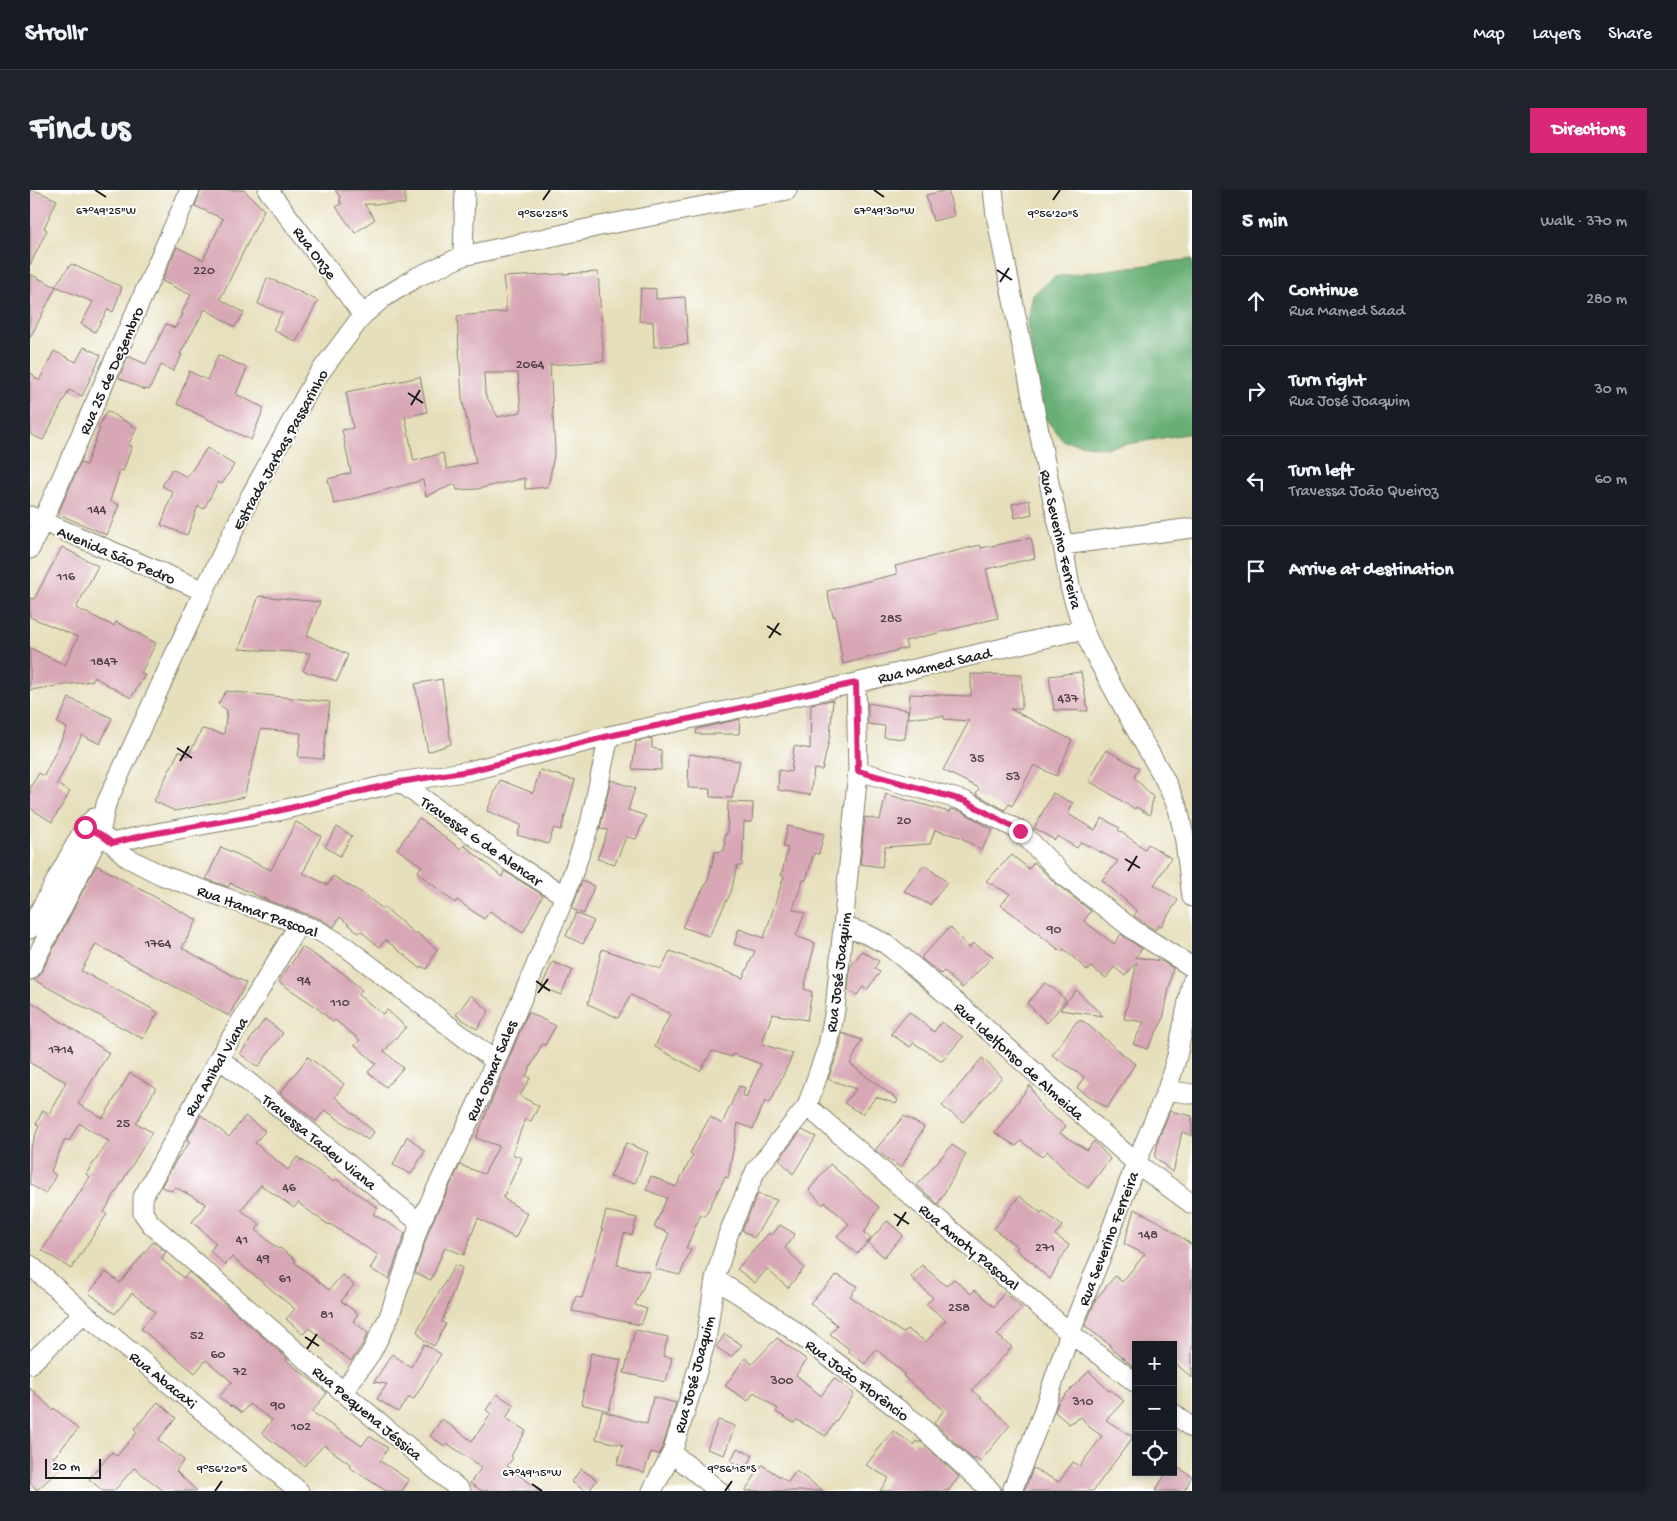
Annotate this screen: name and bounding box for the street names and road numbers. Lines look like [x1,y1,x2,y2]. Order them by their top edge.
street label: Rua Onze [287,224,340,285]
street label: Rua 25 de Dezembro [76,305,150,438]
street label: Estrada Jarbas Passarinho [230,367,334,534]
street label: Rua Severino Ferreira [1033,468,1084,612]
street label: Avenida São Pedro [54,524,178,591]
street label: Rua Mamed Saad [876,645,995,690]
street label: Travessa G de Alencar [415,793,546,893]
street label: Rua Itamar Pascoal [194,883,320,944]
street label: Rua José Joaquim [824,911,857,1034]
street label: Rua Idelfonso de Almeida [949,999,1087,1127]
street label: Rua Anibal Viana [182,1014,255,1121]
street label: Rua Osmar Sales [463,1017,523,1125]
street label: Travessa Tadeu Viana [256,1091,380,1197]
street label: Rua Severino Ferreira [1076,1168,1145,1309]
street label: Rua Amoty Pascoal [914,1201,1022,1296]
street label: Rua José Joaquim [672,1313,721,1436]
street label: Rua João Florêncio [800,1337,912,1427]
street label: Rua Abacaxi [124,1349,199,1415]
street label: Rua Pequena Jéssica [307,1363,425,1467]

